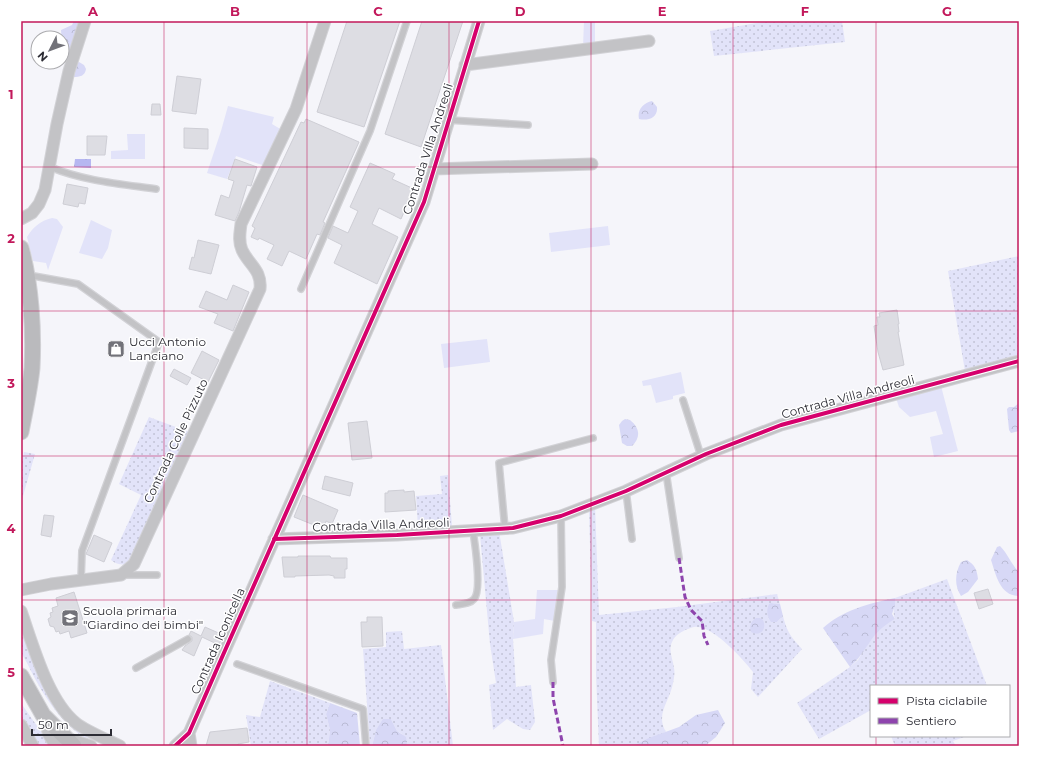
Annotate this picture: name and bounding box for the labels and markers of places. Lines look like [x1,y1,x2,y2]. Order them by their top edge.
place label: Ucci Antonio Lanciano [129,334,206,363]
shop icon: Ucci Antonio Lanciano [106,339,126,359]
place label: Scuola primaria "Giardino dei bimbi" [83,603,203,632]
school or university icon: Scuola primaria "Giardino dei bimbi" [60,608,80,628]

